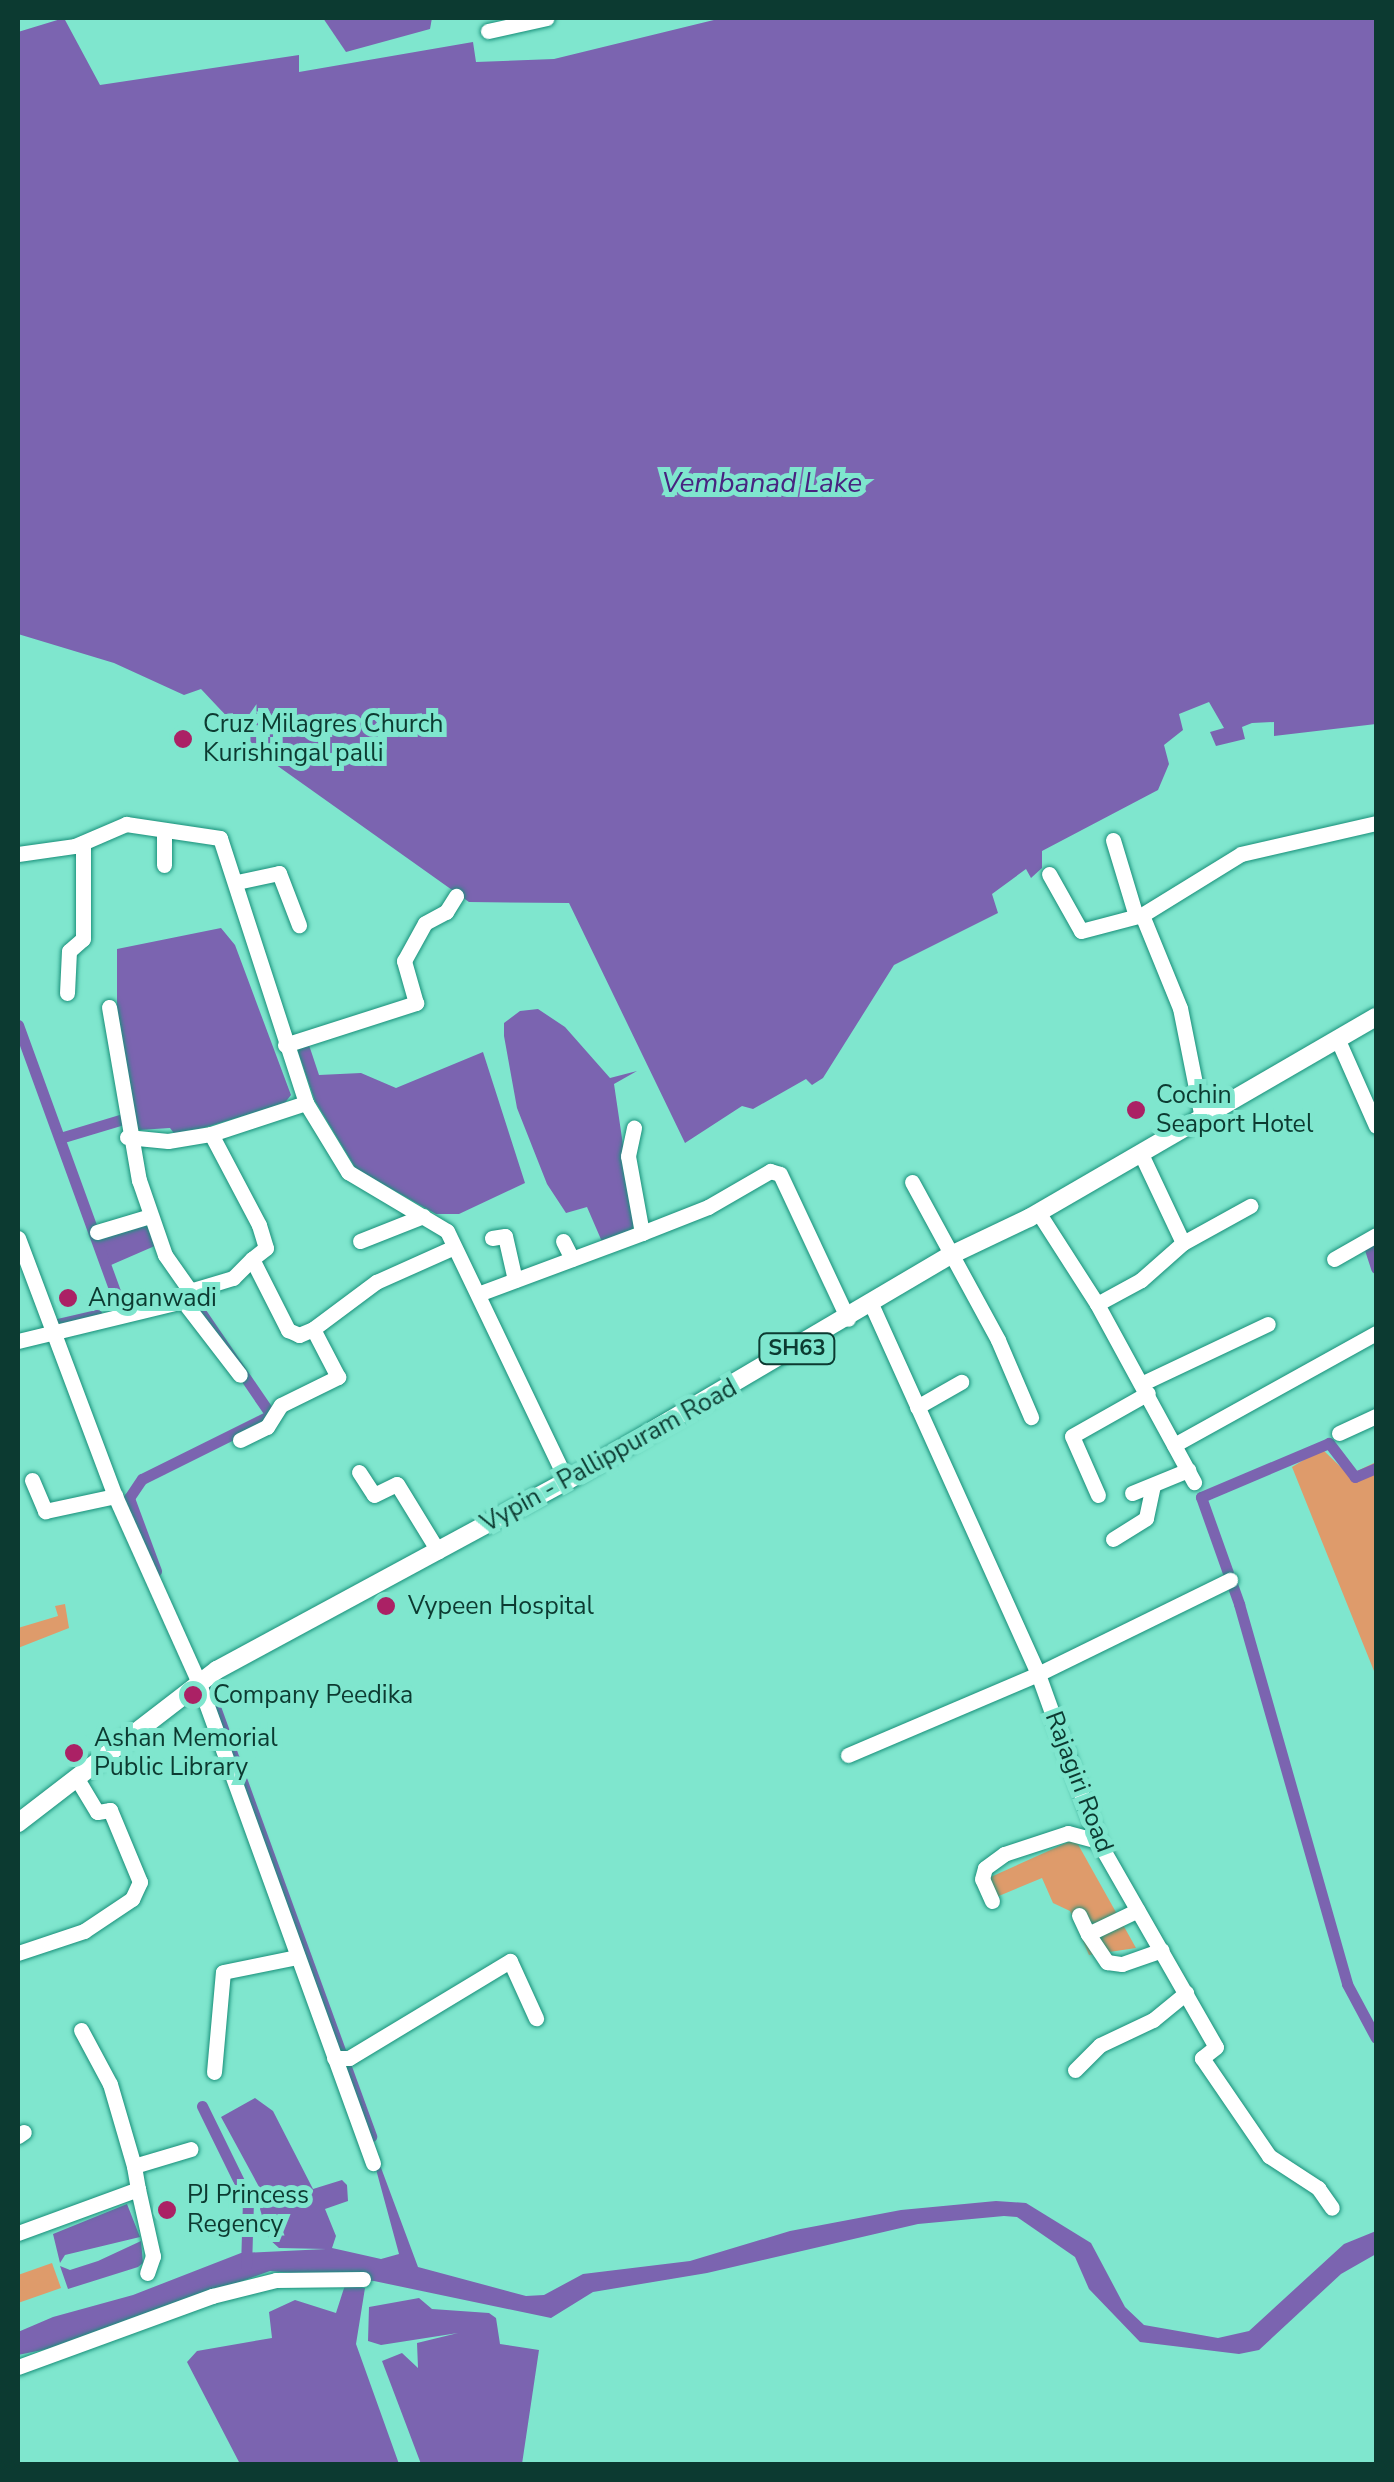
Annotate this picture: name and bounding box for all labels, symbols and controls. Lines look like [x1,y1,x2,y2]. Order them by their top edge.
water label: Vembanad Lake [662,466,862,500]
place label: Cruz Milagres Church Kurishingal palli [203,710,443,769]
marker: Cruz Milagres Church Kurishingal palli [172,728,194,750]
place label: Cochin Seaport Hotel [1156,1081,1313,1140]
marker: Cochin Seaport Hotel [1125,1099,1147,1121]
place label: Anganwadi [88,1283,217,1313]
marker: Anganwadi [57,1287,79,1309]
road number: SH63 [757,1332,837,1366]
street label: Vypin - Pallippuram Road [476,1373,742,1539]
place label: Vypeen Hospital [408,1591,594,1621]
marker: Vypeen Hospital [373,1593,399,1619]
place label: Company Peedika [213,1680,413,1710]
marker: Company Peedika [182,1684,204,1706]
street label: Rajagiri Road [1038,1707,1120,1857]
place label: Ashan Memorial Public Library [94,1724,278,1783]
marker: Ashan Memorial Public Library [63,1742,85,1764]
place label: PJ Princess Regency [187,2181,309,2240]
marker: PJ Princess Regency [156,2199,178,2221]

